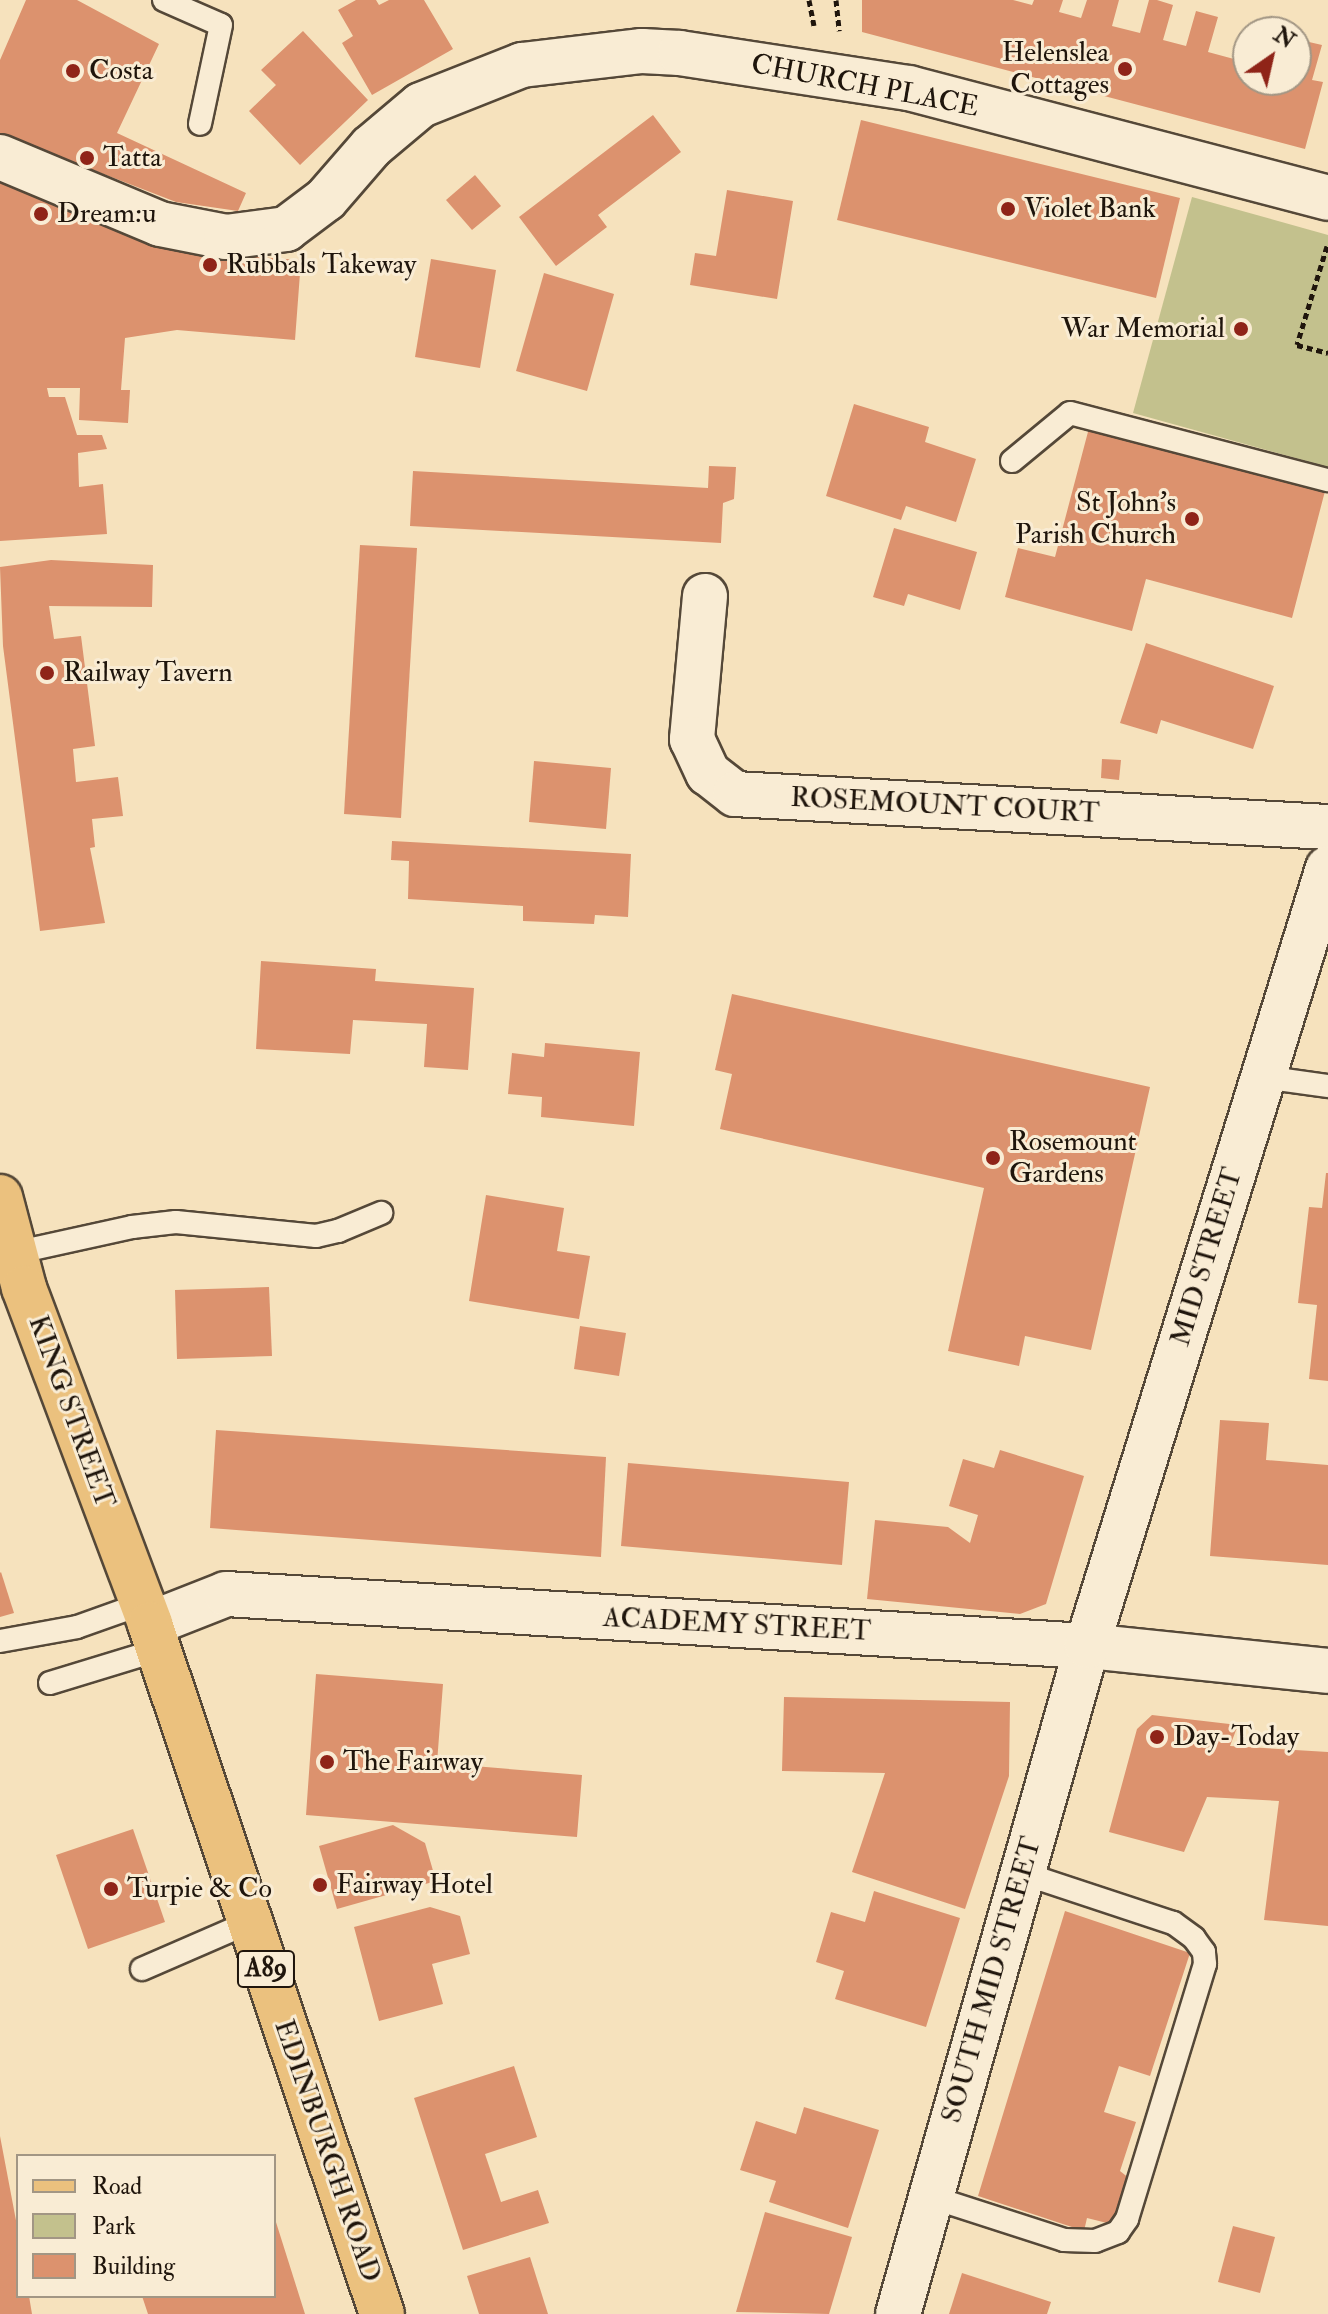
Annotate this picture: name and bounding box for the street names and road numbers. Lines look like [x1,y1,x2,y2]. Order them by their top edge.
street label: CHURCH PLACE [748,47,982,125]
street label: ROSEMOUNT COURT [790,781,1100,831]
street label: MID STREET [1164,1164,1250,1350]
street label: KING STREET [21,1311,121,1513]
street label: ACADEMY STREET [602,1601,872,1649]
street label: SOUTH MID STREET [935,1833,1049,2127]
road number: A89 [236,1947,296,1991]
street label: EDINBURGH ROAD [266,2015,388,2287]

